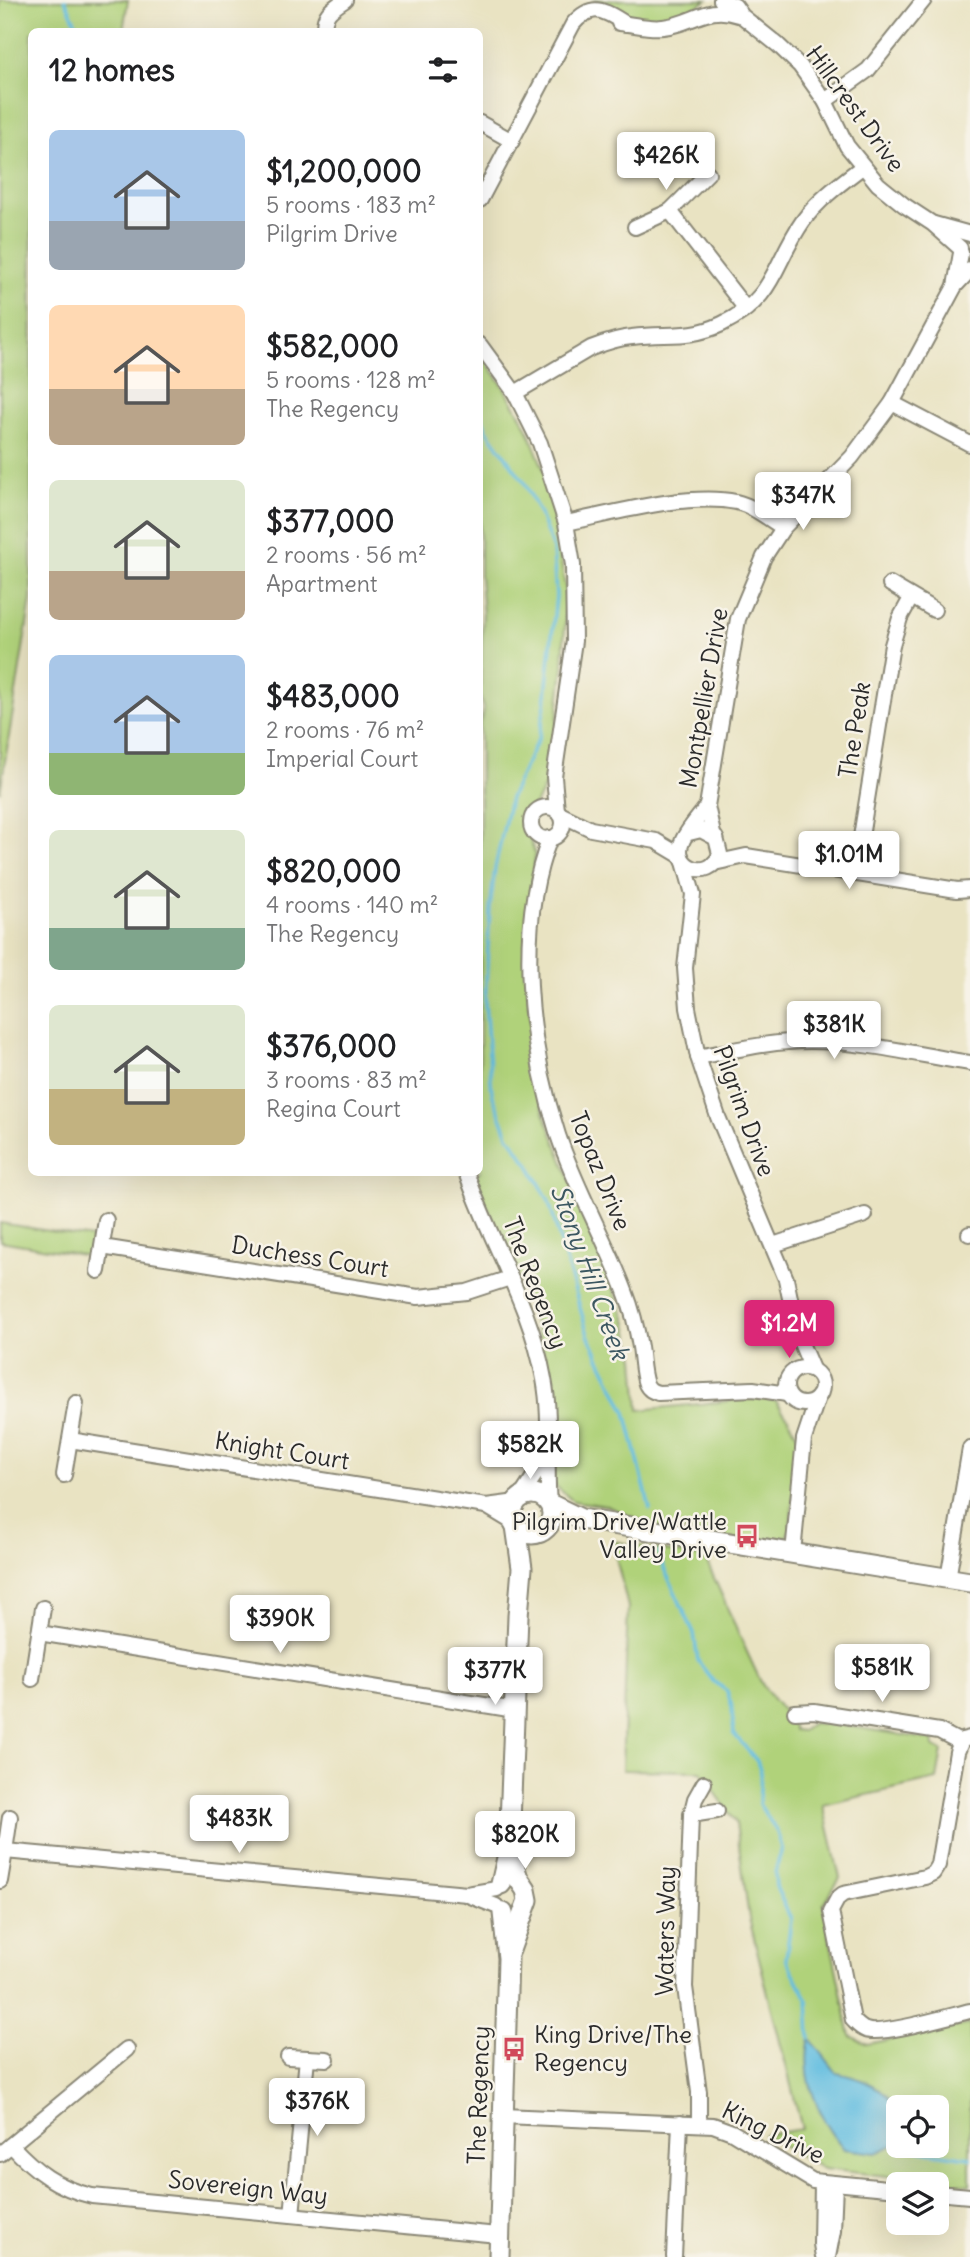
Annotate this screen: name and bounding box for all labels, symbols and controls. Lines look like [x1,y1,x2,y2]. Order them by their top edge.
street label: Hillcrest Drive [800,39,912,178]
text: 12 homes [49,51,175,89]
icon: filters [424,51,462,89]
pin: $426K [617,132,715,192]
text: $426K [633,140,699,169]
text: $1,200,000 [266,152,422,190]
icon: home [105,158,189,242]
text: 5 rooms · 183 m² [266,190,436,219]
text: Pilgrim Drive [266,219,398,248]
text: $582,000 [266,327,399,365]
icon: home [105,333,189,417]
text: 5 rooms · 128 m² [266,365,436,394]
text: The Regency [266,394,399,423]
pin: $347K [754,472,852,532]
text: $347K [771,480,835,509]
text: $377,000 [266,502,395,540]
icon: home [105,508,189,592]
text: 2 rooms · 56 m² [266,540,427,569]
text: Apartment [266,569,378,598]
street label: Montpellier Drive [672,605,734,790]
text: $483,000 [266,677,400,715]
street label: The Peak [832,679,876,780]
icon: home [105,683,189,767]
text: 2 rooms · 76 m² [266,715,424,744]
text: Imperial Court [266,744,418,773]
pin: $1.01M [792,832,906,891]
text: $1.01M [814,839,884,868]
text: $820,000 [266,852,402,890]
icon: home [105,858,189,942]
text: 4 rooms · 140 m² [266,890,438,919]
text: The Regency [266,919,399,948]
pin: $381K [785,1002,883,1061]
text: $381K [803,1009,865,1038]
text: $376,000 [266,1027,397,1065]
icon: home [105,1033,189,1117]
street label: Pilgrim Drive [707,1041,783,1180]
text: 3 rooms · 83 m² [266,1065,427,1094]
text: Regina Court [266,1094,401,1123]
street label: Topaz Drive [563,1107,638,1235]
water label: Stony Hill Creek [544,1180,638,1365]
street label: The Regency [497,1212,575,1353]
street label: Duchess Court [230,1229,391,1283]
pin: $1.2M [740,1300,838,1360]
text: $1.2M [760,1308,818,1337]
pin: $582K [481,1422,579,1481]
street label: Knight Court [213,1425,352,1475]
text: $582K [497,1429,563,1458]
place label: Pilgrim Drive/Wattle Valley Drive [512,1506,727,1564]
bus stop icon: Pilgrim Drive/Wattle Valley Drive [733,1522,761,1550]
pin: $390K [231,1596,329,1655]
text: $390K [246,1603,314,1632]
pin: $581K [833,1644,931,1704]
pin: $377K [446,1648,544,1707]
text: $581K [851,1652,913,1681]
text: $377K [464,1655,526,1684]
pin: $483K [190,1796,288,1855]
text: $483K [206,1803,272,1832]
pin: $820K [476,1812,574,1871]
text: $820K [491,1819,559,1848]
street label: Waters Way [649,1866,681,1996]
place label: King Drive/The Regency [534,2019,692,2077]
street label: The Regency [461,2025,495,2165]
bus stop icon: King Drive/The Regency [500,2035,528,2063]
pin: $376K [268,2078,366,2138]
text: $376K [285,2086,349,2115]
street label: King Drive [717,2095,829,2170]
map controls [886,2095,949,2235]
button: locate [886,2095,949,2158]
street label: Sovereign Way [167,2164,329,2210]
button: layers [886,2172,949,2235]

